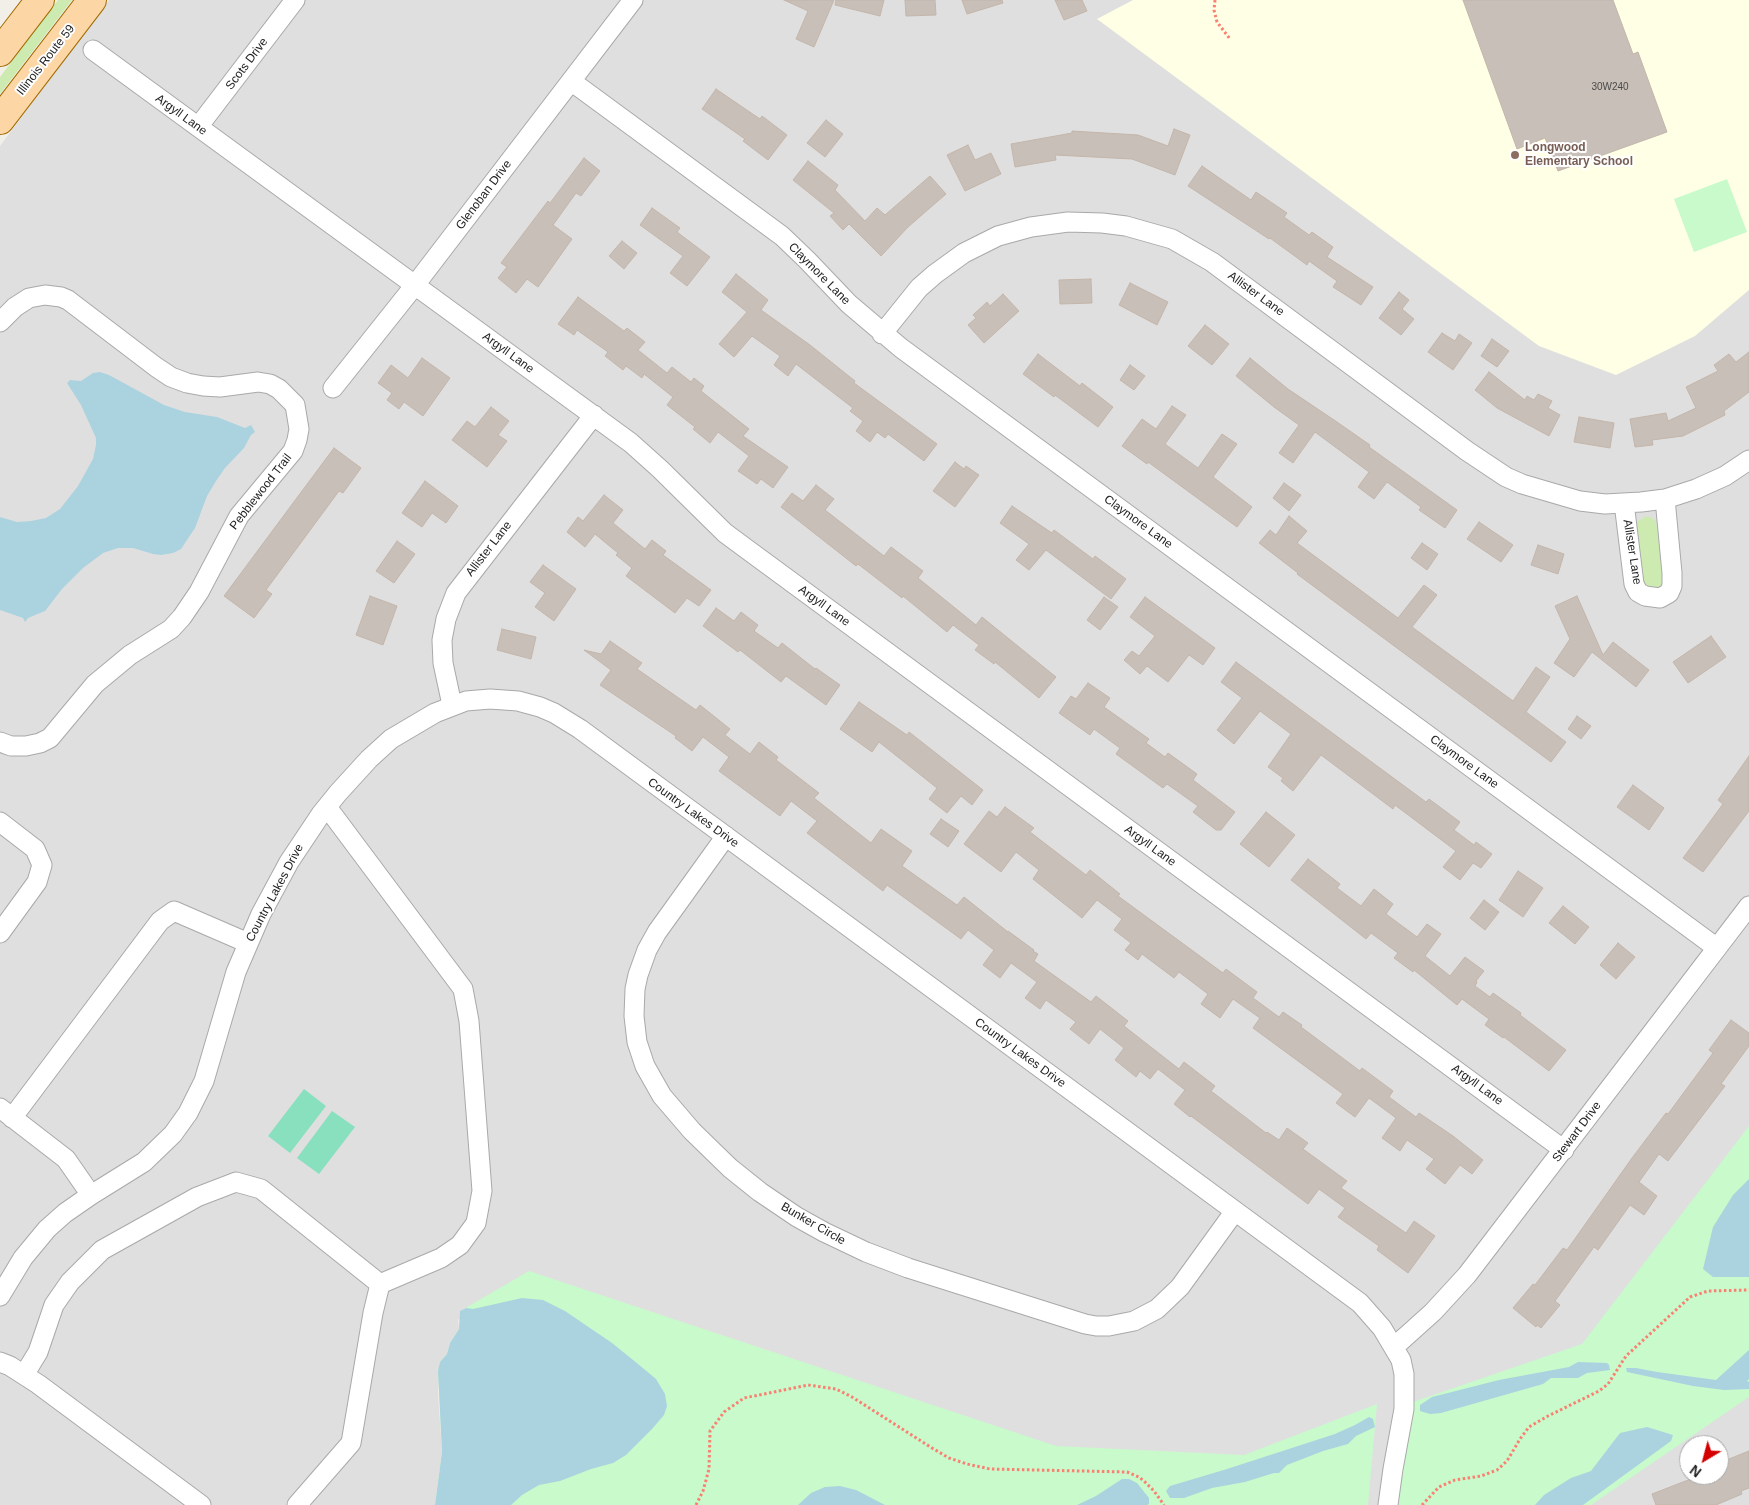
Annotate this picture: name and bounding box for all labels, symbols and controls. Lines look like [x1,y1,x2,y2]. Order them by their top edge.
street label: Illinois Route 59 [14,22,78,98]
street label: Scots Drive [223,35,271,93]
house number: 30W240 [1591,81,1629,93]
street label: Argyll Lane [152,92,210,138]
place label: Longwood Elementary School [1525,141,1633,169]
marker: Longwood Elementary School [1509,149,1521,161]
street label: Glenoban Drive [453,157,515,233]
street label: Claymore Lane [785,240,853,308]
street label: Allister Lane [1225,269,1287,319]
street label: Argyll Lane [479,330,537,376]
street label: Pebblewood Trail [227,451,295,533]
street label: Claymore Lane [1101,492,1175,552]
street label: Allister Lane [1620,518,1644,586]
street label: Allister Lane [463,519,515,579]
street label: Argyll Lane [795,583,853,629]
street label: Claymore Lane [1427,732,1501,792]
street label: Country Lakes Drive [645,775,741,851]
street label: Argyll Lane [1121,823,1179,869]
street label: Country Lakes Drive [243,842,307,944]
street label: Country Lakes Drive [972,1015,1068,1091]
street label: Argyll Lane [1448,1062,1506,1108]
street label: Stewart Drive [1550,1099,1604,1165]
street label: Bunker Circle [778,1200,848,1248]
north arrow [1679,1435,1729,1485]
text: N [1687,1462,1704,1481]

